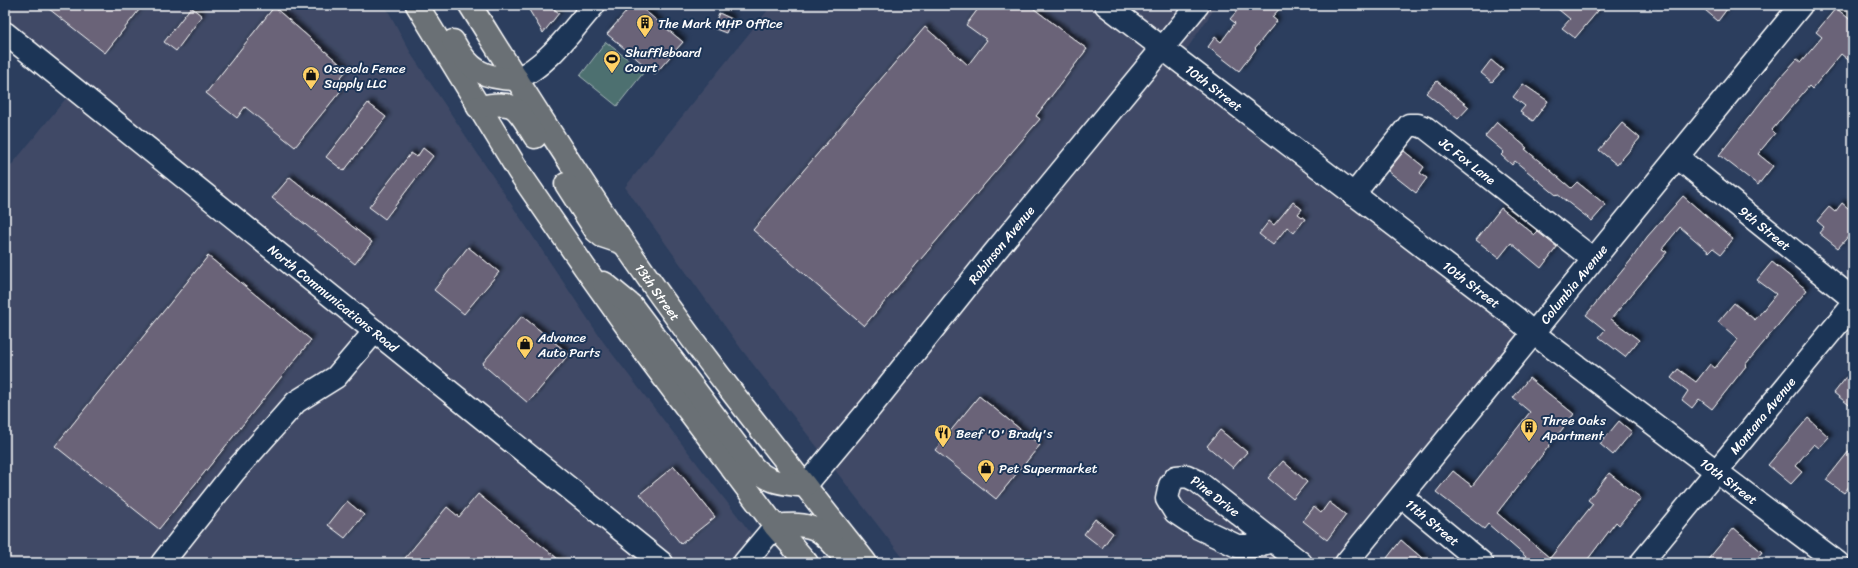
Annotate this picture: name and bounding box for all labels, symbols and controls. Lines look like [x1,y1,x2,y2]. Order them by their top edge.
place label: The Mark MHP Office [658,12,783,35]
building icon: The Mark MHP Office [635,13,655,38]
place label: Shuffleboard Court [625,41,702,79]
sports icon: Shuffleboard Court [602,49,622,74]
place label: Osceola Fence Supply LLC [324,57,406,95]
street label: 10th Street [1180,58,1248,117]
shop icon: Osceola Fence Supply LLC [301,65,321,90]
street label: JC Fox Lane [1433,130,1501,190]
street label: Robinson Avenue [962,200,1040,289]
street label: 9th Street [1734,200,1796,256]
street label: North Communications Road [263,238,405,359]
street label: Columbia Avenue [1534,239,1614,329]
street label: 10th Street [1438,255,1506,314]
street label: 13th Street [629,258,687,326]
place label: Advance Auto Parts [537,326,601,364]
shop icon: Advance Auto Parts [515,334,535,359]
street label: Montana Avenue [1723,371,1801,459]
place label: Three Oaks Apartment [1541,409,1607,447]
building icon: Three Oaks Apartment [1519,417,1539,442]
place label: Beef 'O' Brady's [956,422,1054,445]
restaurant icon: Beef 'O' Brady's [933,423,953,448]
street label: 10th Street [1695,451,1763,511]
place label: Pet Supermarket [999,457,1098,480]
shop icon: Pet Supermarket [976,458,996,483]
street label: Pine Drive [1187,468,1246,523]
street label: 11th Street [1400,493,1465,552]

